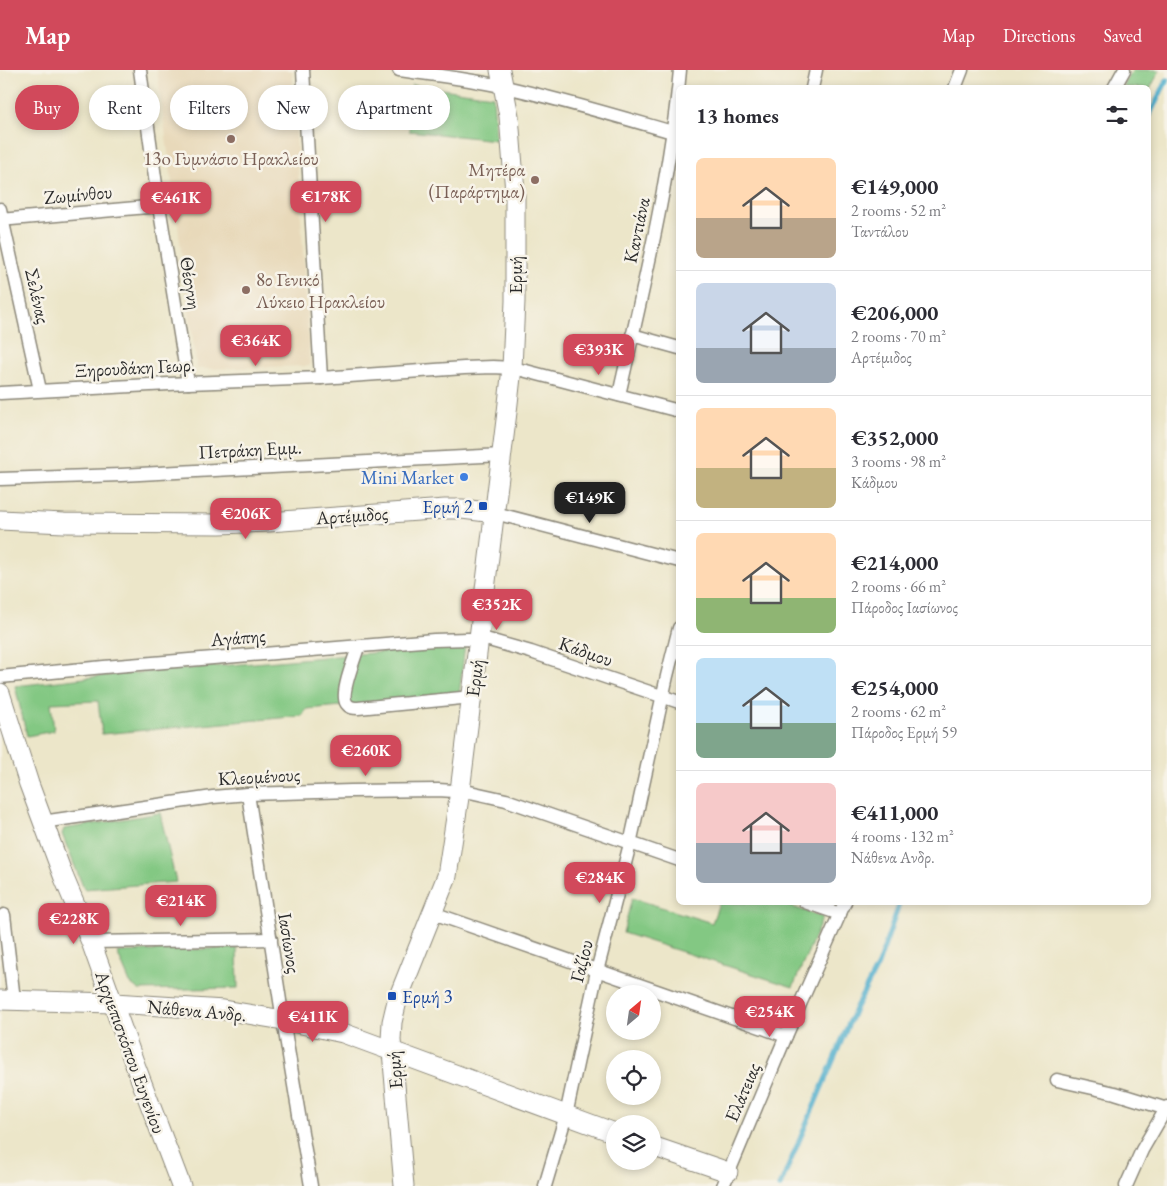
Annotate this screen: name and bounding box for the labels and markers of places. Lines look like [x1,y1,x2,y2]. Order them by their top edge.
marker: 13o Γυμνάσιο Ηρακλείου [225,133,237,145]
place label: 13o Γυμνάσιο Ηρακλείου [143,146,319,171]
place label: Μητέρα (Παράρτημα) [429,157,525,204]
marker: Μητέρα (Παράρτημα) [529,174,541,186]
pin: €178K [291,180,361,223]
pin: €461K [141,182,211,224]
place label: 8ο Γενικό Λύκειο Ηρακλείου [255,267,385,314]
marker: 8ο Γενικό Λύκειο Ηρακλείου [240,284,252,296]
pin: €364K [221,324,291,367]
pin: €393K [564,334,634,376]
place label: Mini Market [361,465,454,490]
marker: Mini Market [458,471,470,483]
pin: €149K [555,482,625,524]
place label: Ερμή 2 [422,494,473,519]
pin: €206K [211,498,281,540]
marker: Ερμή 2 [477,500,489,512]
pin: €352K [462,588,532,631]
pin: €260K [331,734,401,777]
pin: €284K [565,862,635,904]
pin: €214K [146,884,216,927]
pin: €228K [39,902,109,945]
place label: Ερμή 3 [402,984,453,1009]
marker: Ερμή 3 [386,990,398,1002]
pin: €254K [735,996,805,1038]
pin: €411K [278,1000,348,1043]

